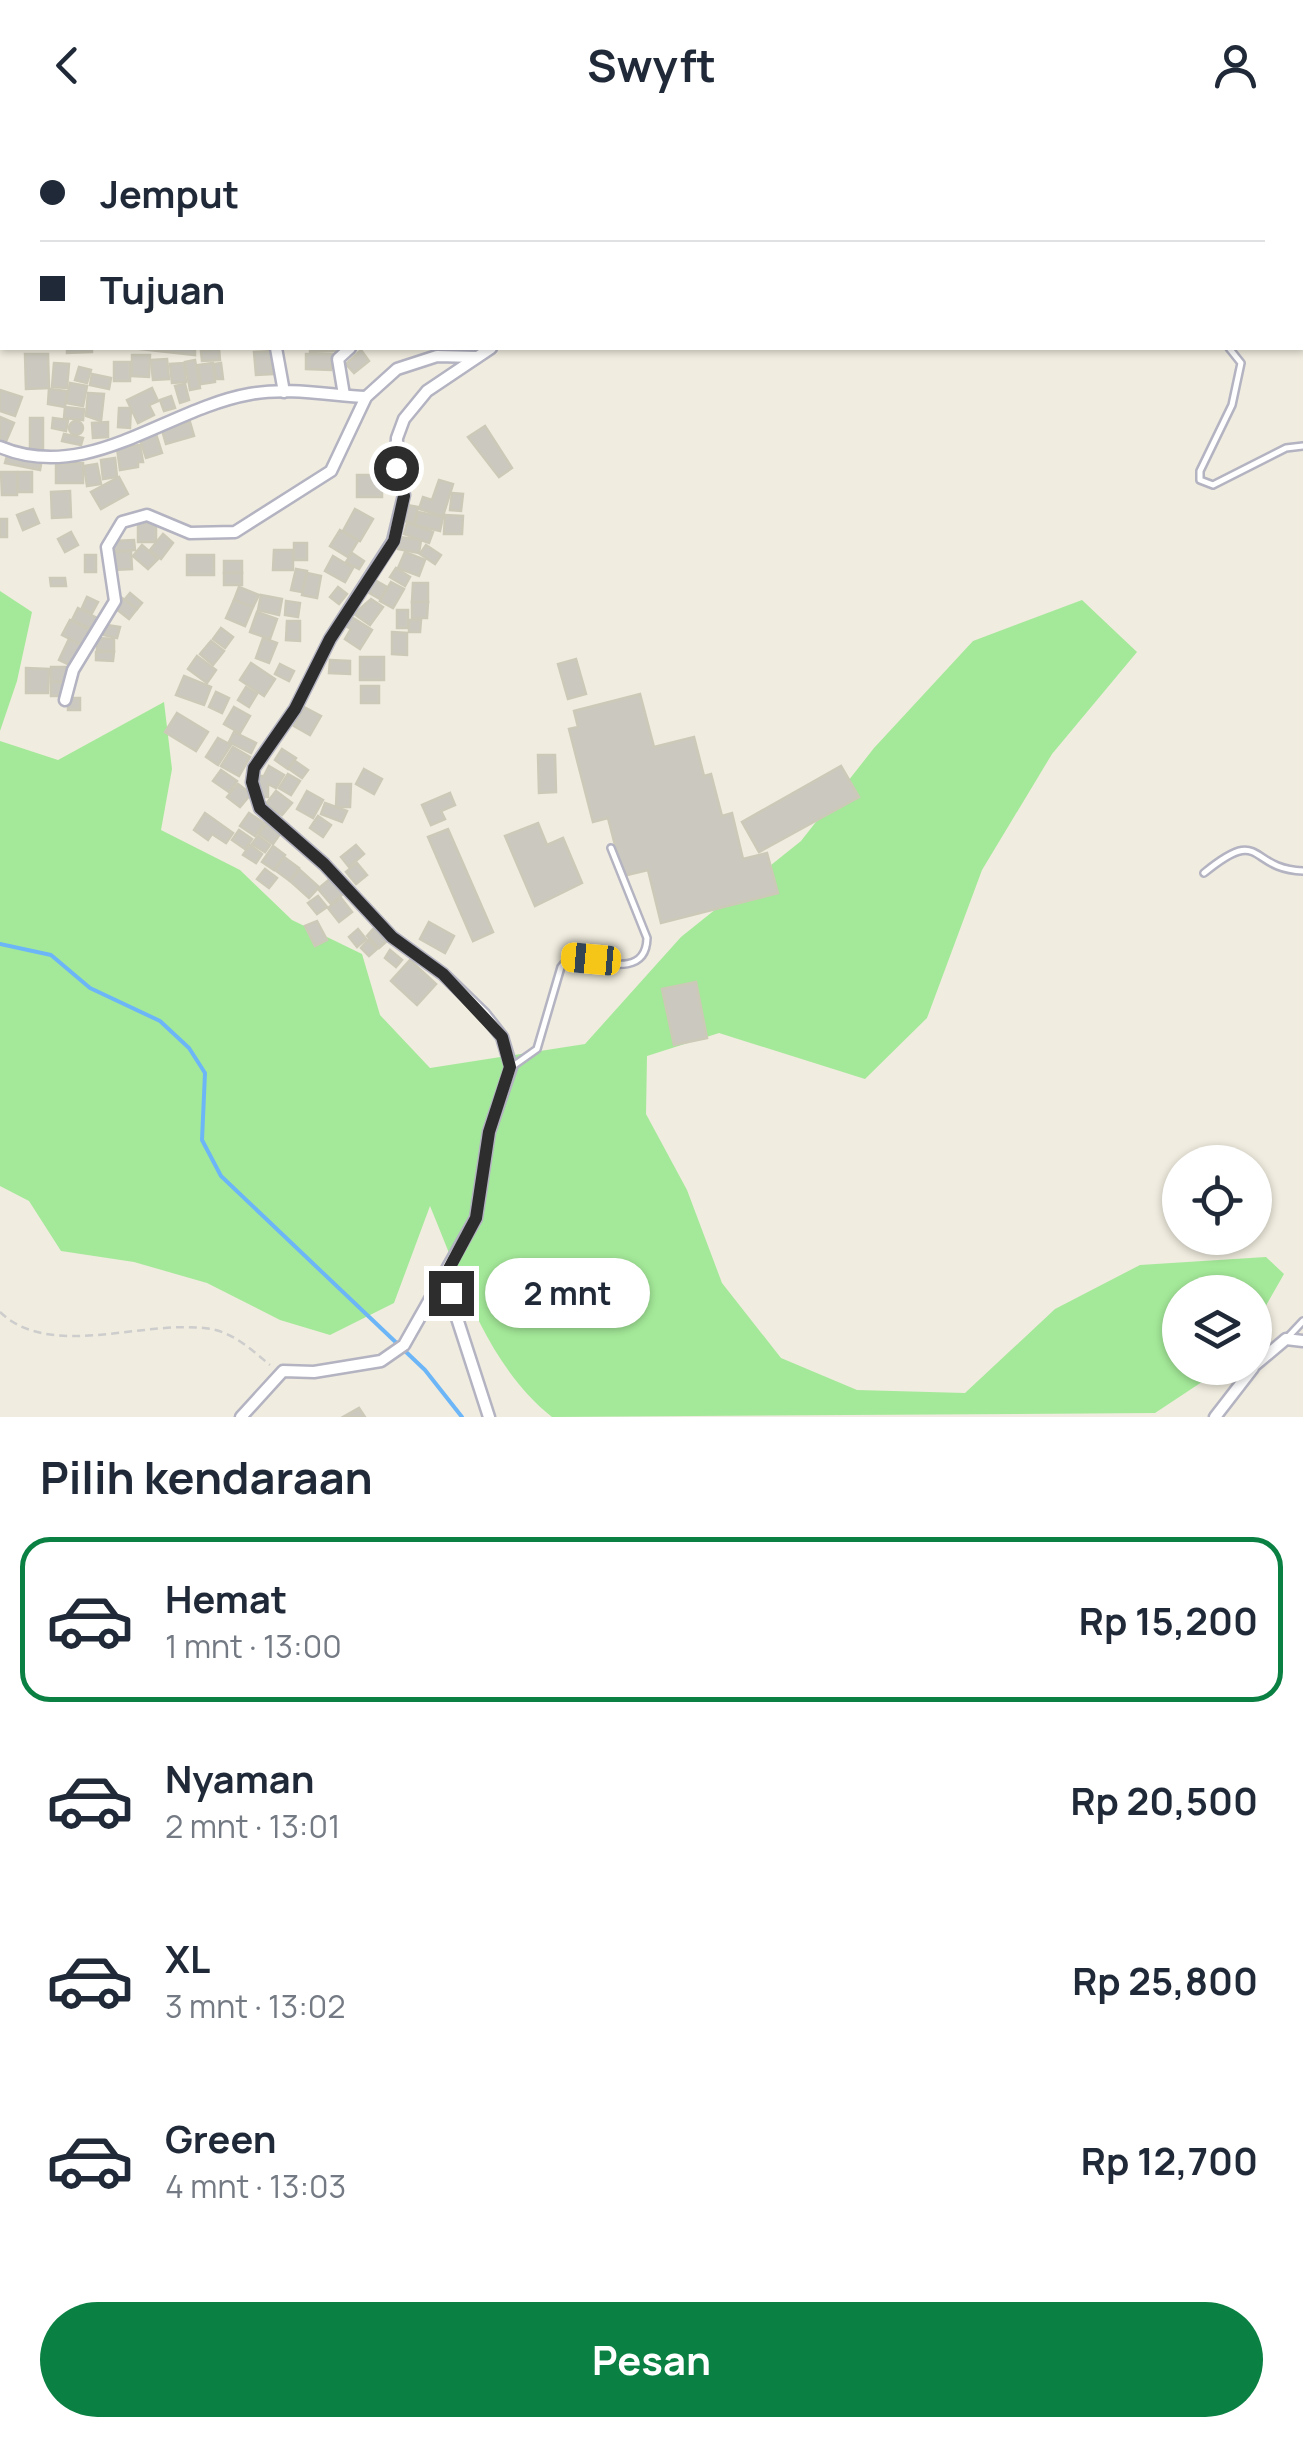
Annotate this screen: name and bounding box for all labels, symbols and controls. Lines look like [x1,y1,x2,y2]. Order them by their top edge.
text: Swyft [587,34,716,96]
icon: back [40,38,95,93]
icon: person [1208,38,1263,93]
text: Jemput [100,167,239,219]
text: Tujuan [100,263,225,315]
route start [374,446,419,491]
car [560,941,622,977]
map controls [1162,1145,1272,1385]
button: locate [1162,1145,1272,1255]
callout: 2 mnt [486,1258,651,1328]
route end [429,1271,474,1316]
text: 2 mnt [523,1271,612,1315]
button: layers [1162,1275,1272,1385]
text: Pilih kendaraan [40,1446,373,1508]
text: Hemat [165,1572,287,1624]
icon: car [45,1575,135,1665]
text: Rp 15,200 [1079,1594,1258,1646]
text: 1 mnt · 13:00 [165,1624,342,1668]
text: Nyaman [165,1752,315,1804]
icon: car [45,1755,135,1845]
text: Rp 20,500 [1070,1774,1258,1826]
text: 2 mnt · 13:01 [165,1804,340,1848]
text: XL [165,1932,210,1984]
icon: car [45,1935,135,2025]
text: Rp 25,800 [1072,1954,1258,2006]
text: 3 mnt · 13:02 [165,1984,346,2028]
text: Green [165,2112,277,2164]
icon: car [45,2115,135,2205]
text: Rp 12,700 [1081,2134,1258,2186]
text: 4 mnt · 13:03 [165,2164,346,2208]
button: Pesan [40,2302,1263,2417]

